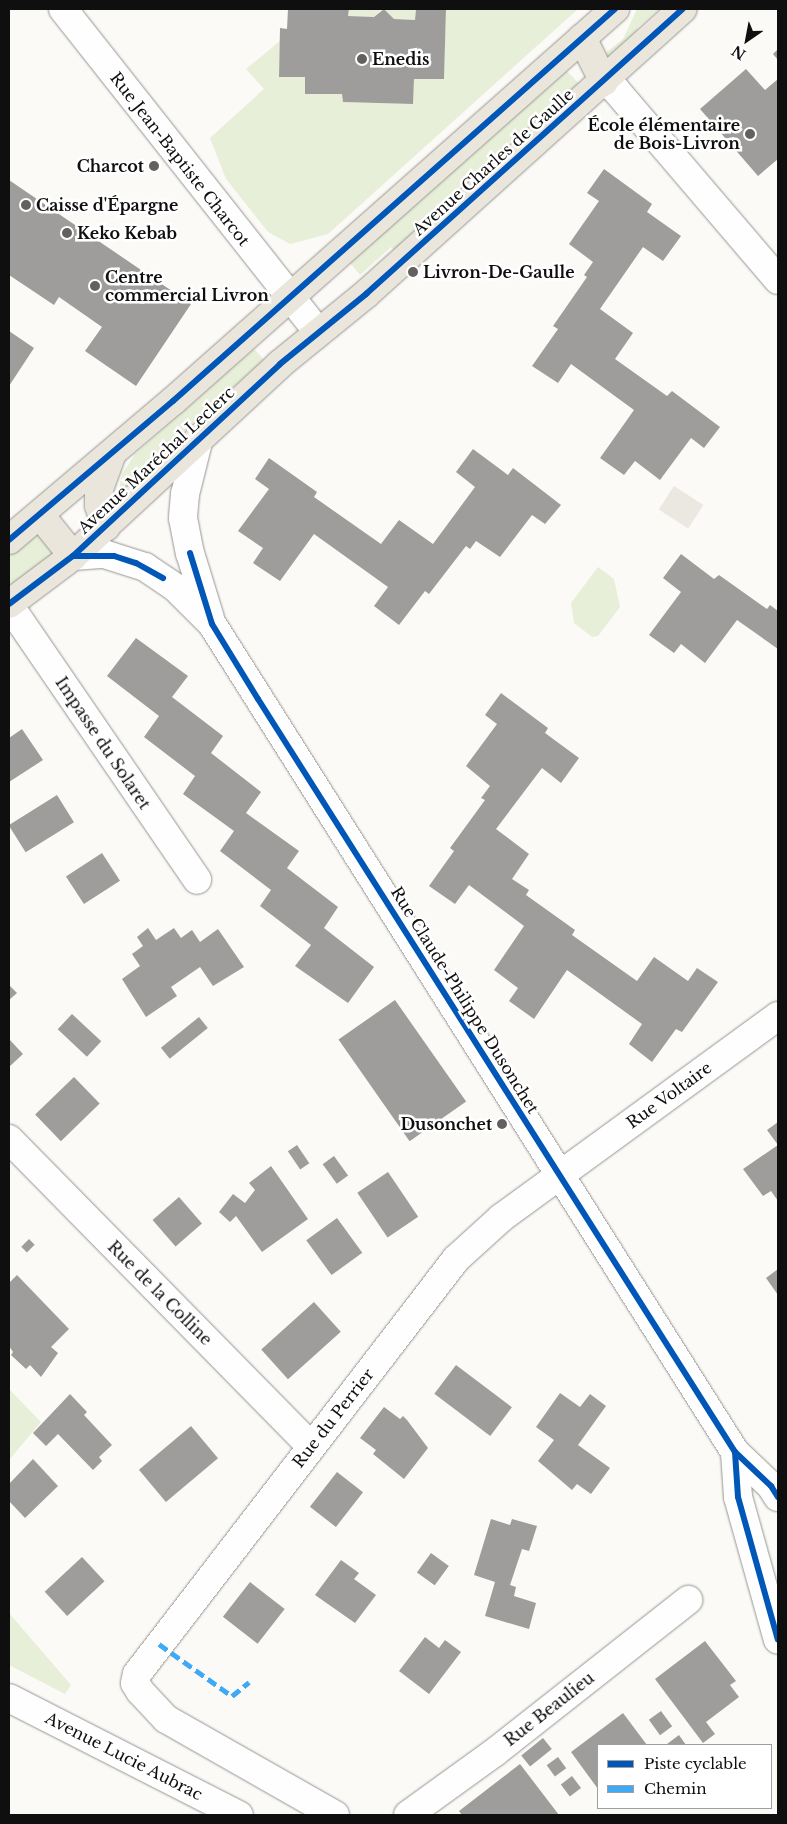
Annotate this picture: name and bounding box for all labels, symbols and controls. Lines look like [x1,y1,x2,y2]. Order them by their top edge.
north arrow [722,15,772,65]
text: N [728,41,749,64]
place label: Enedis [372,49,430,69]
marker: Enedis [356,53,368,65]
street label: Rue Jean-Baptiste Charcot [106,68,254,250]
street label: Avenue Charles de Gaulle [409,85,577,239]
place label: École élémentaire de Bois-Livron [588,115,740,153]
marker: École élémentaire de Bois-Livron [744,128,756,140]
place label: Charcot [77,156,144,176]
marker: Charcot [148,160,160,172]
place label: Caisse d'Épargne [36,195,178,215]
marker: Caisse d'Épargne [20,199,32,211]
place label: Keko Kebab [77,223,177,243]
marker: Keko Kebab [61,227,73,239]
place label: Livron-De-Gaulle [423,262,575,282]
marker: Livron-De-Gaulle [407,266,419,278]
place label: Centre commercial Livron [105,267,269,305]
marker: Centre commercial Livron [89,280,101,292]
street label: Avenue Maréchal Leclerc [74,383,238,537]
street label: Impasse du Solaret [52,673,154,813]
street label: Rue Claude-Philippe Dusonchet [387,883,543,1117]
street label: Rue Voltaire [623,1058,715,1132]
place label: Dusonchet [400,1114,492,1134]
marker: Dusonchet [496,1118,508,1130]
street label: Rue de la Colline [104,1237,216,1349]
street label: Rue du Perrier [288,1365,378,1471]
street label: Rue Beaulieu [500,1668,598,1750]
street label: Avenue Lucie Aubrac [42,1708,206,1804]
legend [597,1744,772,1809]
text: Piste cyclable [644,1754,747,1773]
text: Chemin [644,1779,707,1798]

